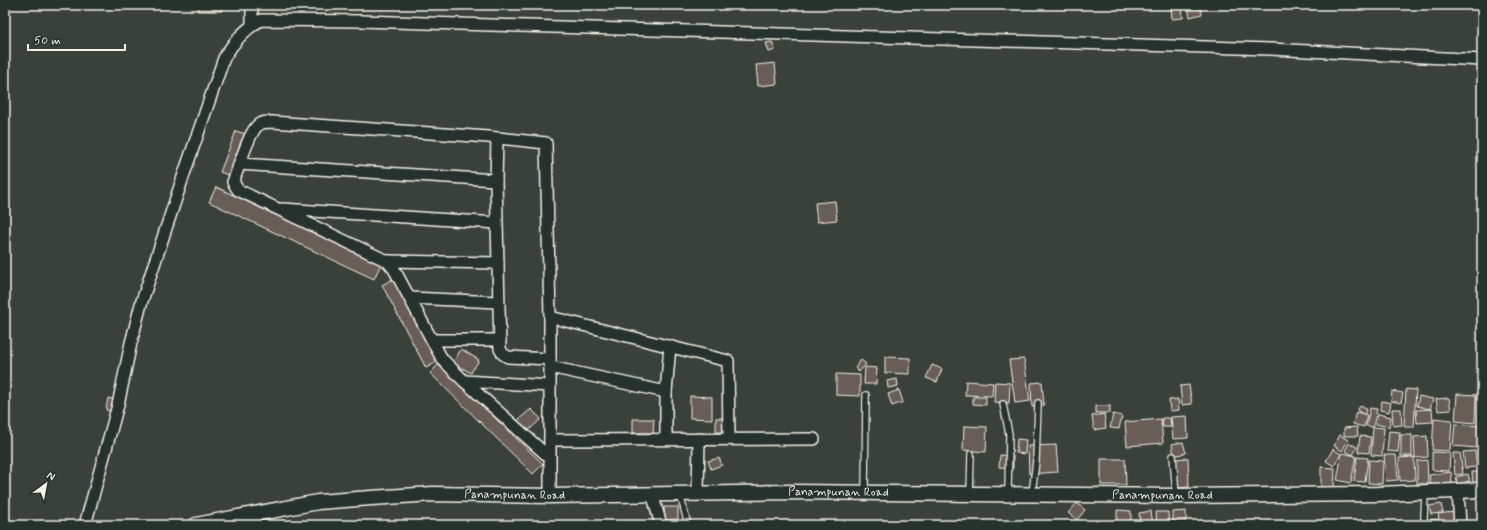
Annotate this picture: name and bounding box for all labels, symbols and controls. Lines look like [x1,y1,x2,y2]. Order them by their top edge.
scale bar [28,26,125,52]
text: 50 m [34,33,61,49]
north arrow [26,464,66,504]
text: N [44,468,58,484]
street label: Panampunan Road [788,484,889,501]
street label: Panampunan Road [464,487,565,504]
street label: Panampunan Road [1112,487,1213,504]

